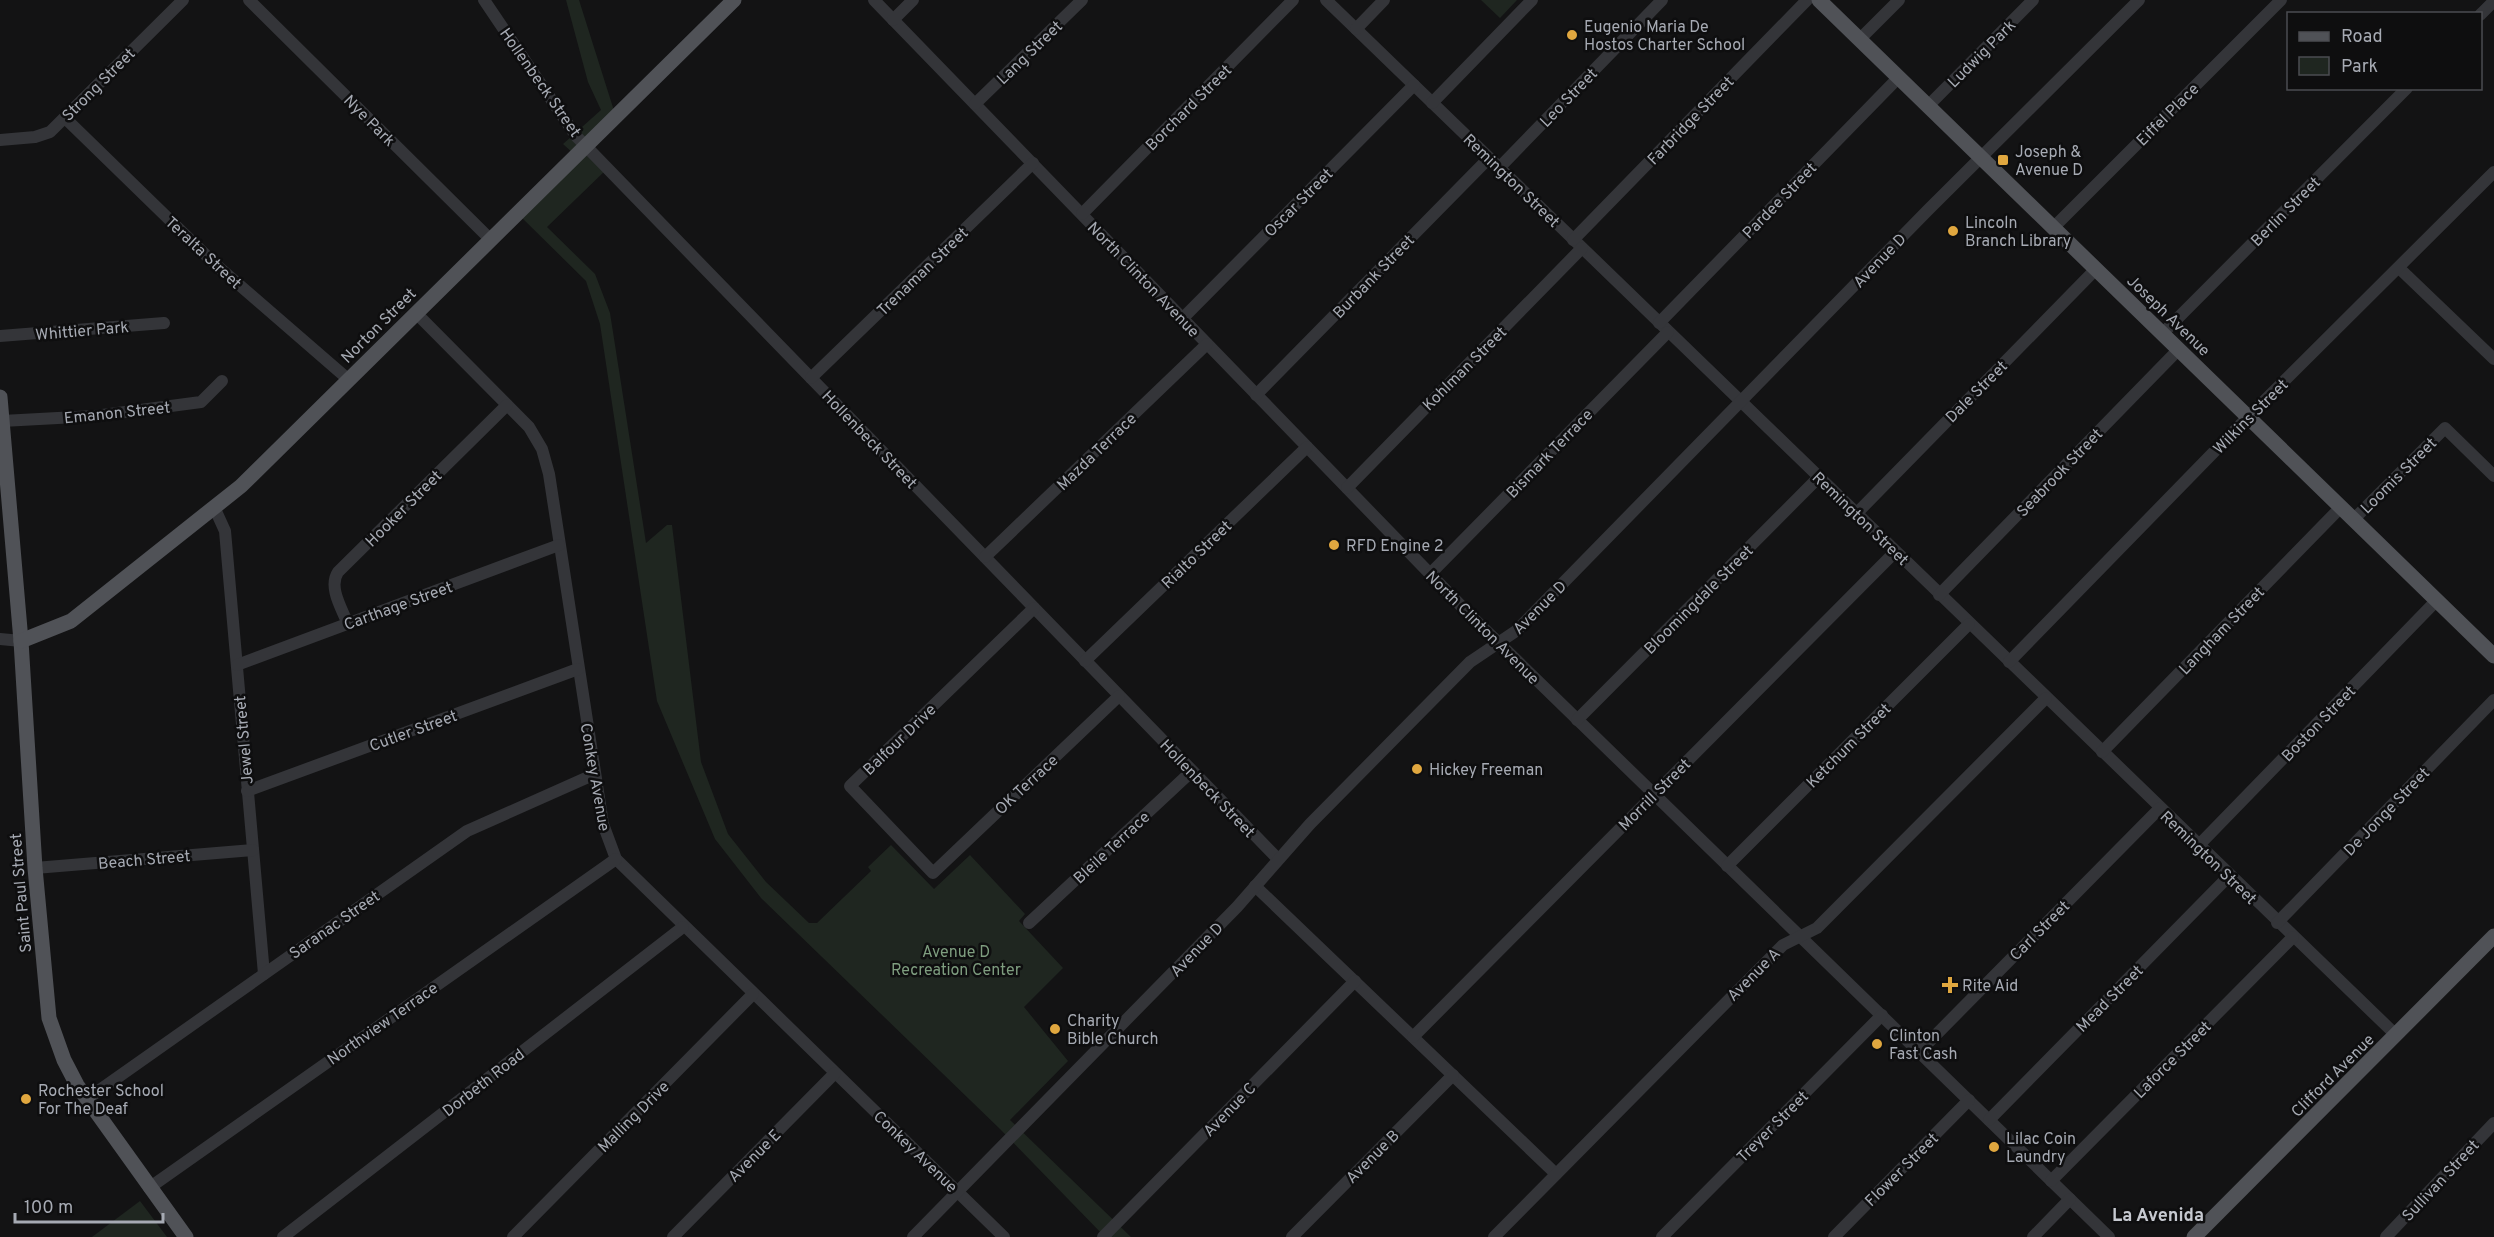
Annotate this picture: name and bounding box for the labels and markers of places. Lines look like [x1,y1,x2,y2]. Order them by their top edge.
place label: Eugenio Maria De Hostos Charter School [1584,18,1745,56]
marker: Eugenio Maria De Hostos Charter School [1565,28,1579,42]
place label: Joseph & Avenue D [2015,143,2083,181]
marker: Joseph & Avenue D [1996,153,2010,167]
place label: Lincoln Branch Library [1965,214,2071,252]
marker: Lincoln Branch Library [1946,224,1960,238]
place label: RFD Engine 2 [1346,537,1444,557]
marker: RFD Engine 2 [1327,538,1341,552]
place label: Hickey Freeman [1429,761,1543,781]
marker: Hickey Freeman [1410,762,1424,776]
place label: Rite Aid [1962,977,2018,997]
marker: Rite Aid [1943,978,1957,992]
place label: Charity Bible Church [1067,1012,1158,1050]
marker: Charity Bible Church [1048,1022,1062,1036]
place label: Clinton Fast Cash [1889,1027,1958,1065]
marker: Clinton Fast Cash [1870,1037,1884,1051]
place label: Rochester School For The Deaf [38,1082,164,1120]
marker: Rochester School For The Deaf [19,1092,33,1106]
place label: Lilac Coin Laundry [2006,1130,2076,1168]
marker: Lilac Coin Laundry [1987,1140,2001,1154]

